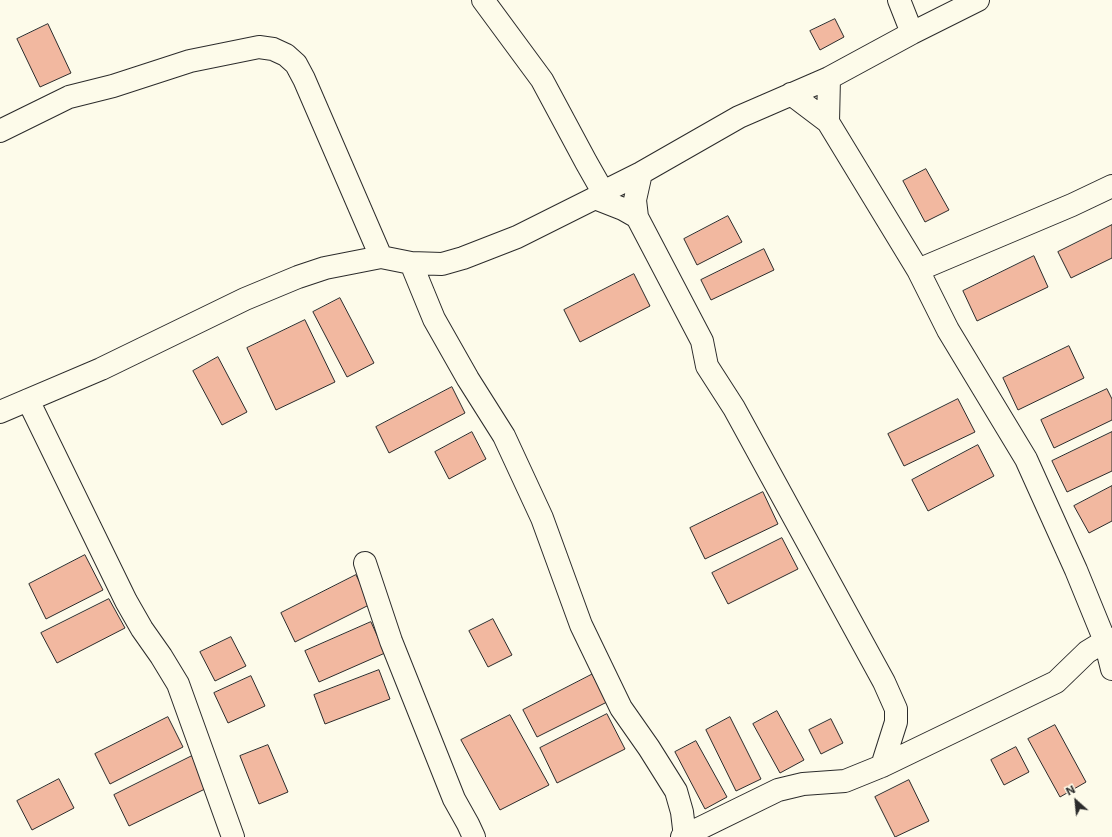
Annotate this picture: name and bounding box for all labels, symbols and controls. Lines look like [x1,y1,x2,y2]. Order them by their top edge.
north arrow [1056,781,1096,821]
text: N [1064,782,1077,798]

